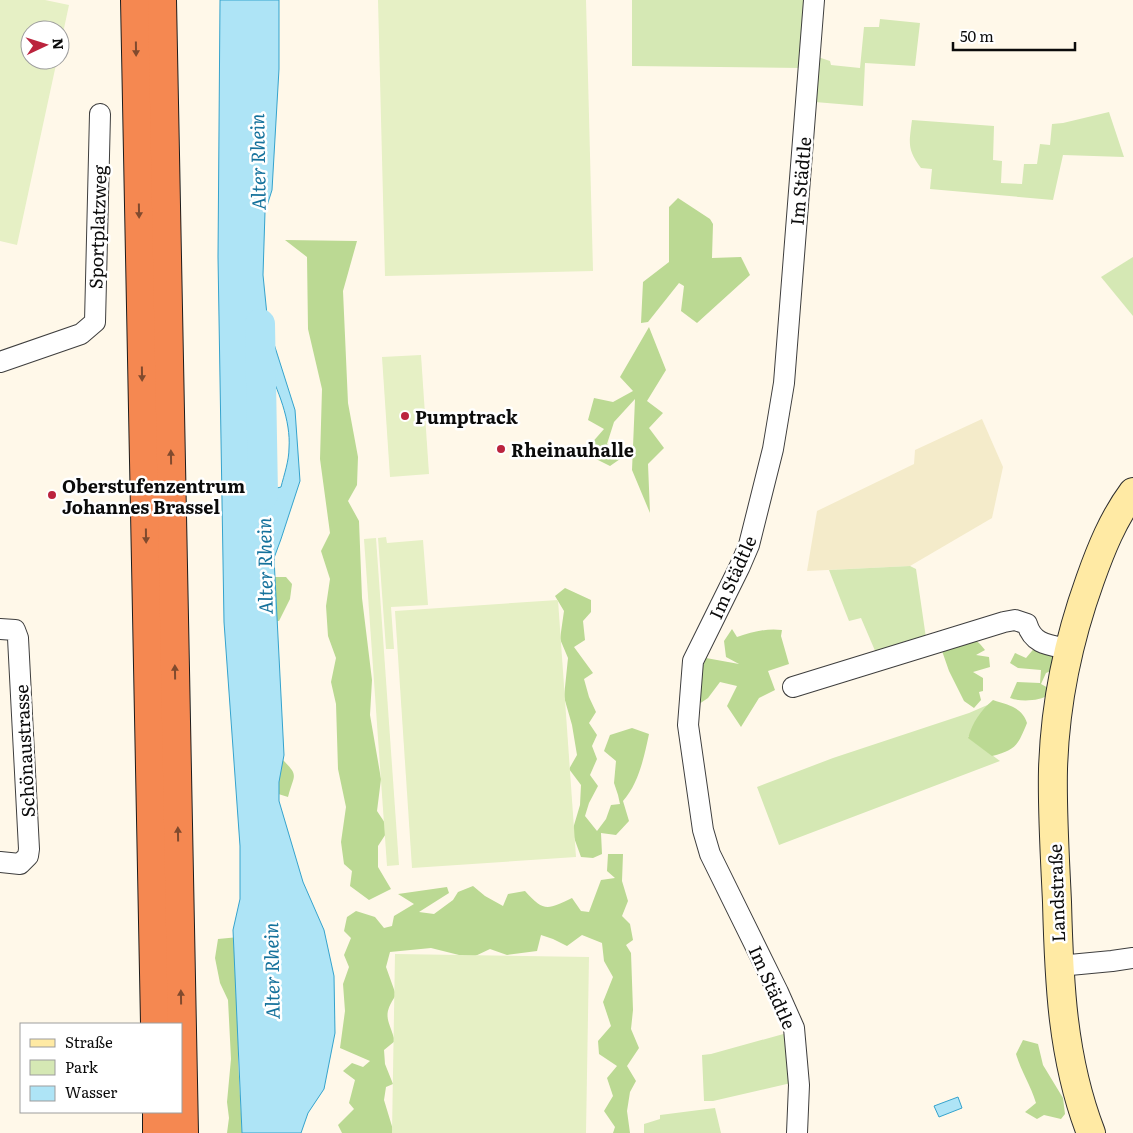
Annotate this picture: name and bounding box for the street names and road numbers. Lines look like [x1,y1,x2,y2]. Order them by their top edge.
street label: Im Städtle [783,135,817,227]
street label: Sportplatzweg [81,163,113,290]
street label: Im Städtle [702,531,762,623]
street label: Schönaustrasse [7,684,41,818]
street label: Landstraße [1041,843,1071,943]
street label: Im Städtle [743,941,803,1033]

